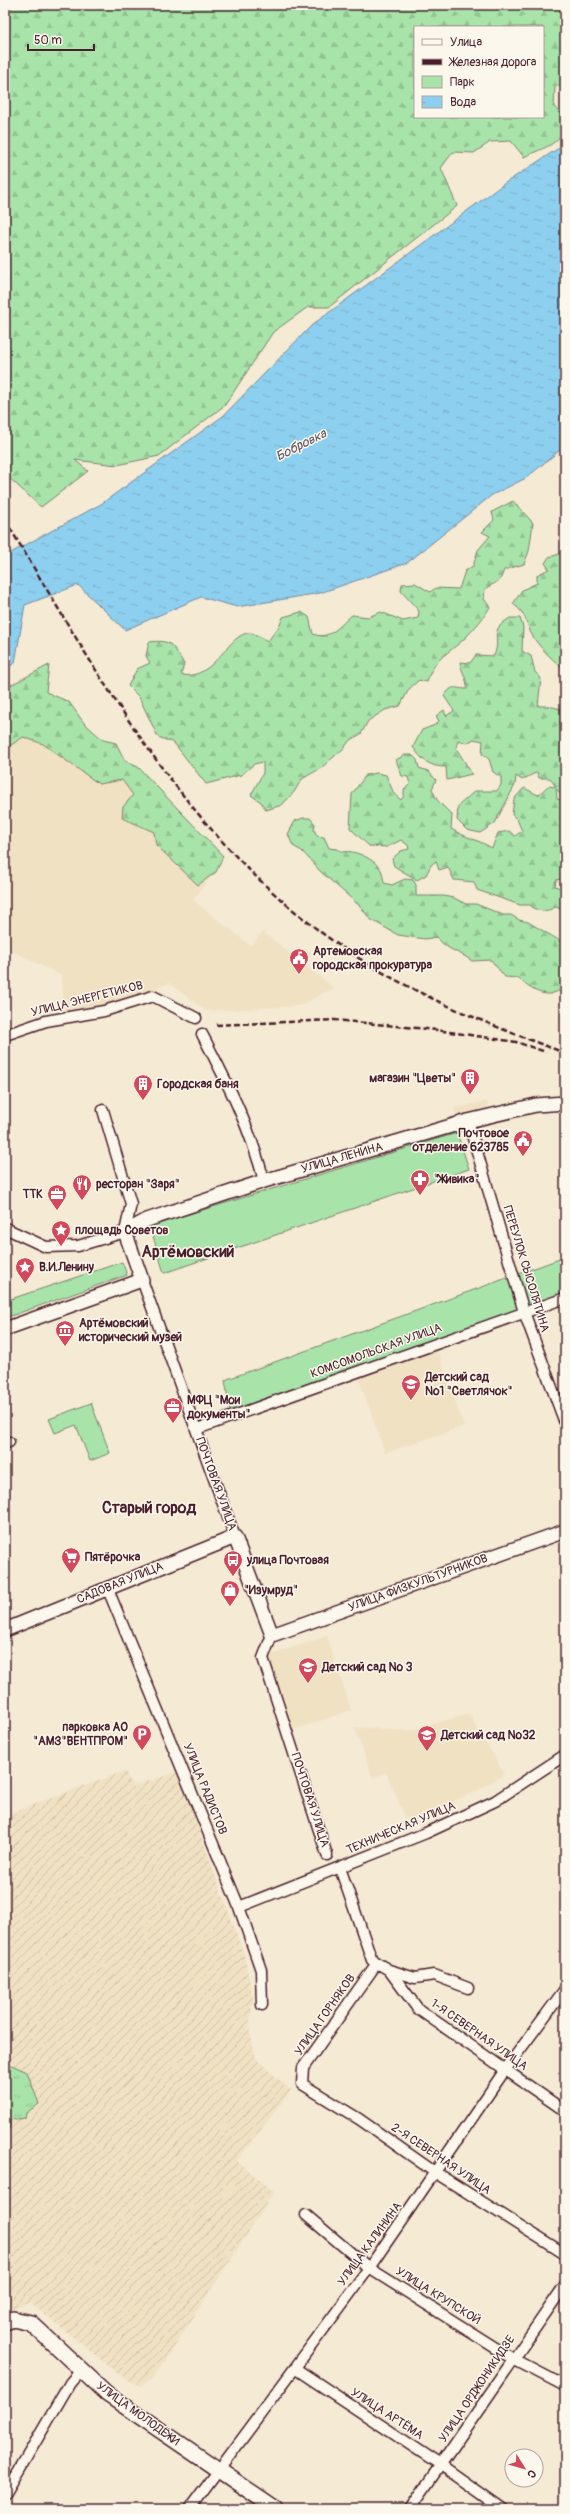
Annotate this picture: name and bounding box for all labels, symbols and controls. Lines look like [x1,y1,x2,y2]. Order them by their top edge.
scale bar [28,26,94,52]
legend [414,26,544,118]
text: 50 m [34,33,62,48]
text: Улица [450,35,482,50]
text: Железная дорога [448,55,537,70]
text: Парк [450,75,475,90]
text: Вода [450,95,476,110]
water label: Бобровка [273,425,330,465]
place label: Артемовская городская прокуратура [312,944,433,973]
public building icon: Артемовская городская прокуратура [288,947,310,975]
street label: УЛИЦА ЭНЕРГЕТИКОВ [30,978,145,1020]
building icon: магазин "Цветы" [459,1067,481,1095]
place label: магазин "Цветы" [369,1071,456,1086]
building icon: Городская баня [132,1073,154,1101]
place label: Городская баня [157,1077,239,1092]
place label: Почтовое отделение 623785 [411,1126,510,1155]
public building icon: Почтовое отделение 623785 [512,1129,534,1157]
street label: УЛИЦА ЛЕНИНА [299,1139,385,1177]
pharmacy icon: "Живика" [409,1168,431,1196]
place label: "Живика" [434,1172,479,1187]
restaurant icon: ресторан "Заря" [71,1173,93,1201]
place label: ресторан "Заря" [96,1177,180,1192]
office icon: ТТК [46,1183,68,1211]
place label: ТТК [22,1187,43,1202]
street label: ПЕРЕУЛОК СЫСОЛЯТИНА [500,1204,552,1334]
place icon: площадь Советов [50,1219,72,1247]
place label: площадь Советов [75,1223,169,1238]
district label: Артёмовский [142,1242,235,1262]
place icon: В.И.Ленину [14,1256,36,1284]
place label: В.И.Ленину [39,1260,95,1275]
place label: Артёмовский исторический музей [78,1316,182,1345]
museum icon: Артёмовский исторический музей [54,1319,76,1347]
street label: КОМСОМОЛЬСКАЯ УЛИЦА [308,1320,444,1382]
place label: Детский сад №1 "Светлячок" [424,1370,513,1399]
school or university icon: Детский сад №1 "Светлячок" [400,1373,422,1401]
place label: МФЦ "Мои документы" [186,1393,251,1422]
office icon: МФЦ "Мои документы" [162,1396,184,1424]
street label: ПОЧТОВАЯ УЛИЦА [192,1435,240,1533]
district label: Старый город [102,1498,196,1518]
supermarket icon: Пятёрочка [60,1546,82,1574]
bus stop icon: улица Почтовая [222,1549,244,1577]
place label: Пятёрочка [85,1550,141,1565]
street label: УЛИЦА ФИЗКУЛЬТУРНИКОВ [346,1551,490,1615]
place label: улица Почтовая [246,1553,329,1568]
street label: САДОВАЯ УЛИЦА [75,1559,166,1607]
shop icon: "Изумруд" [219,1579,241,1607]
place label: "Изумруд" [244,1583,298,1598]
school or university icon: Детский сад № 3 [297,1656,319,1684]
place label: Детский сад № 3 [321,1660,413,1675]
place label: парковка АО "АМЗ"ВЕНТПРОМ" [33,1720,128,1749]
parking icon: парковка АО "АМЗ"ВЕНТПРОМ" [131,1723,153,1751]
school or university icon: Детский сад №32 [416,1724,438,1752]
place label: Детский сад №32 [440,1728,536,1743]
street label: УЛИЦА РАДИСТОВ [180,1741,230,1837]
street label: ПОЧТОВАЯ УЛИЦА [288,1751,332,1849]
street label: ТЕХНИЧЕСКАЯ УЛИЦА [344,1798,458,1858]
street label: УЛИЦА ГОРНЯКОВ [291,1971,359,2058]
street label: 1-Я СЕВЕРНАЯ УЛИЦА [428,1996,531,2074]
street label: 2-Я СЕВЕРНАЯ УЛИЦА [388,2120,494,2198]
street label: УЛИЦА КАЛИНИНА [335,2199,406,2289]
street label: УЛИЦА КРУПСКОЙ [393,2264,483,2328]
street label: УЛИЦА ОРДЖОНИКИДЗЕ [436,2333,518,2445]
street label: УЛИЦА МОЛОДЁЖИ [93,2378,183,2449]
street label: УЛИЦА АРТЁМА [348,2384,427,2443]
north arrow [504,2448,544,2488]
text: С [524,2467,539,2481]

